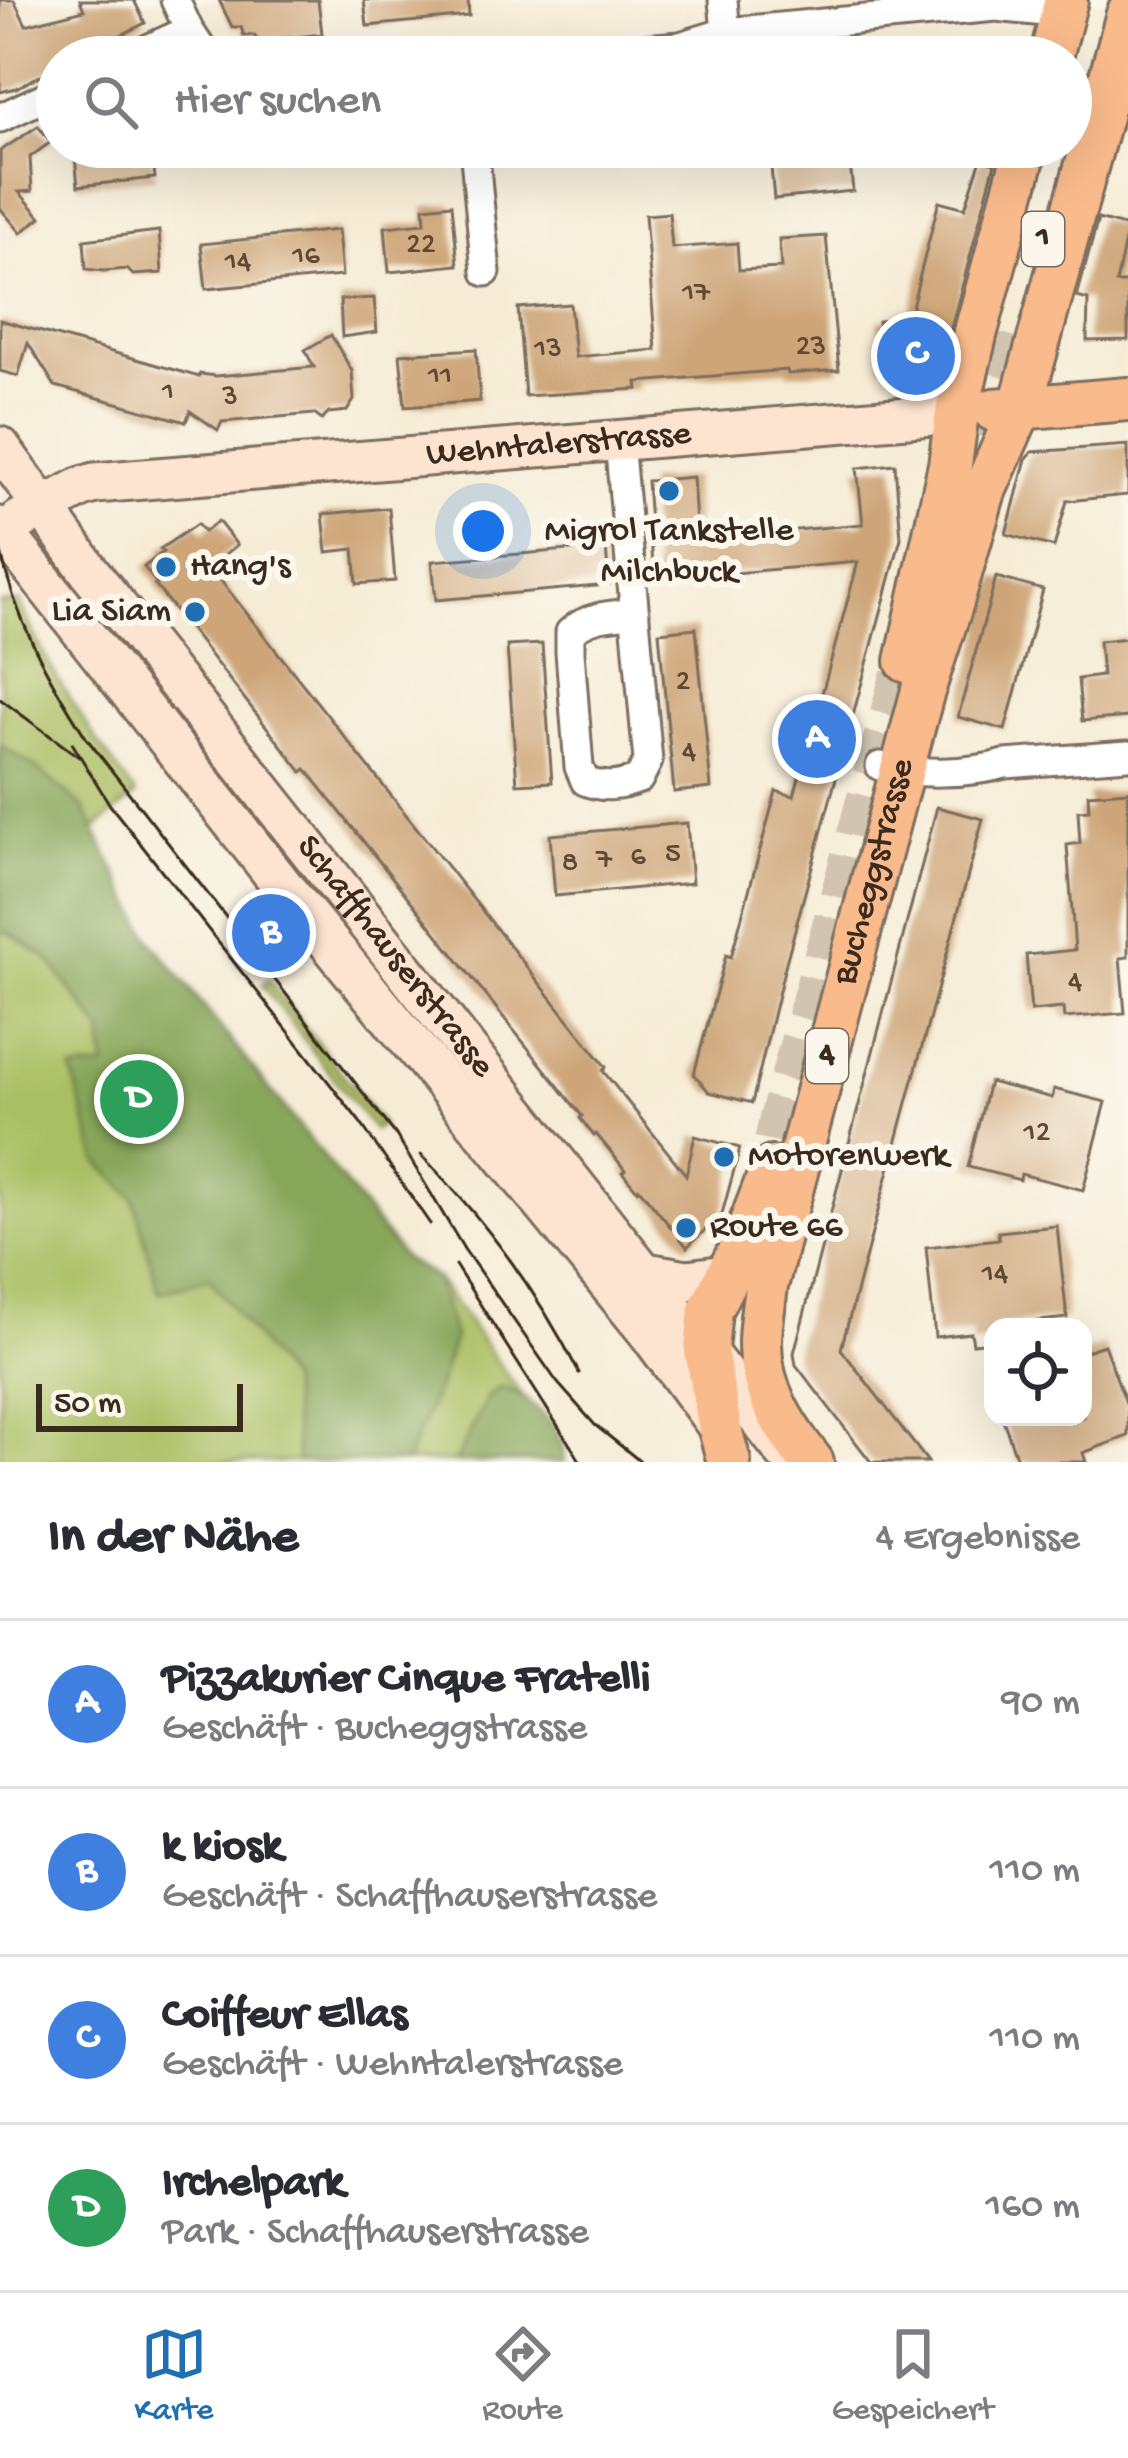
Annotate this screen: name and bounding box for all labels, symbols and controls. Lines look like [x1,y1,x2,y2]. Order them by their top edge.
search box [36,36,1092,168]
icon: search [78,69,144,135]
text: Hier suchen [174,76,381,129]
road number: 1 [1022,212,1064,266]
house number: 22 [406,229,436,264]
house number: 16 [291,240,320,275]
house number: 14 [224,246,251,281]
house number: 17 [681,277,711,312]
pin: C [877,311,955,401]
house number: 23 [796,331,826,366]
house number: 13 [533,333,562,368]
house number: 11 [427,360,452,395]
house number: 1 [161,376,174,411]
house number: 3 [221,381,238,416]
street label: Wehntalerstrasse [425,413,693,478]
marker: Migrol Tankstelle Milchbuck [656,478,682,504]
your location [453,501,513,561]
place label: Migrol Tankstelle Milchbuck [544,511,794,595]
place label: Hang's [190,546,292,589]
marker: Hang's [153,554,179,580]
place label: Lia Siam [51,591,171,634]
marker: Lia Siam [182,599,208,625]
house number: 2 [676,666,690,701]
pin: A [778,694,856,784]
house number: 4 [682,736,696,771]
street label: Bucheggstrasse [824,754,926,991]
street label: Schaffhauserstrasse [285,827,503,1087]
house number: 5 [665,838,681,873]
house number: 6 [630,841,646,876]
house number: 7 [595,844,613,879]
house number: 8 [562,847,578,882]
pin: B [232,888,310,978]
house number: 4 [1068,966,1082,1001]
road number: 4 [806,1029,848,1083]
pin: D [100,1054,178,1144]
house number: 12 [1023,1117,1050,1152]
place label: Motorenwerk [748,1136,952,1179]
marker: Motorenwerk [711,1144,737,1170]
place label: Route 66 [710,1207,843,1250]
marker: Route 66 [673,1215,699,1241]
house number: 14 [981,1258,1008,1293]
map controls [984,1318,1092,1426]
button: locate [984,1318,1092,1426]
scale bar [36,1378,243,1431]
text: 50 m [54,1386,121,1424]
text: In der Nähe [48,1510,298,1570]
text: 4 Ergebnisse [875,1517,1080,1563]
text: Pizzakurier Cinque Fratelli [162,1654,651,1707]
text: A [75,1681,99,1727]
text: 90 m [1001,1681,1080,1727]
text: Geschäft · Bucheggstrasse [162,1707,587,1753]
text: k kiosk [162,1822,283,1875]
text: B [77,1849,97,1895]
text: 110 m [989,1849,1080,1895]
text: Geschäft · Schaffhauserstrasse [162,1875,657,1921]
text: Coiffeur Ellas [162,1990,407,2043]
text: C [76,2017,98,2063]
text: 110 m [989,2017,1080,2063]
text: Geschäft · Wehntalerstrasse [162,2043,623,2089]
text: Irchelpark [162,2158,344,2211]
text: D [74,2185,100,2231]
text: 160 m [985,2185,1080,2231]
text: Park · Schaffhauserstrasse [162,2211,589,2257]
tab: Karte [135,2321,213,2431]
tab: Route [482,2321,563,2431]
tab: Gespeichert [832,2321,993,2431]

